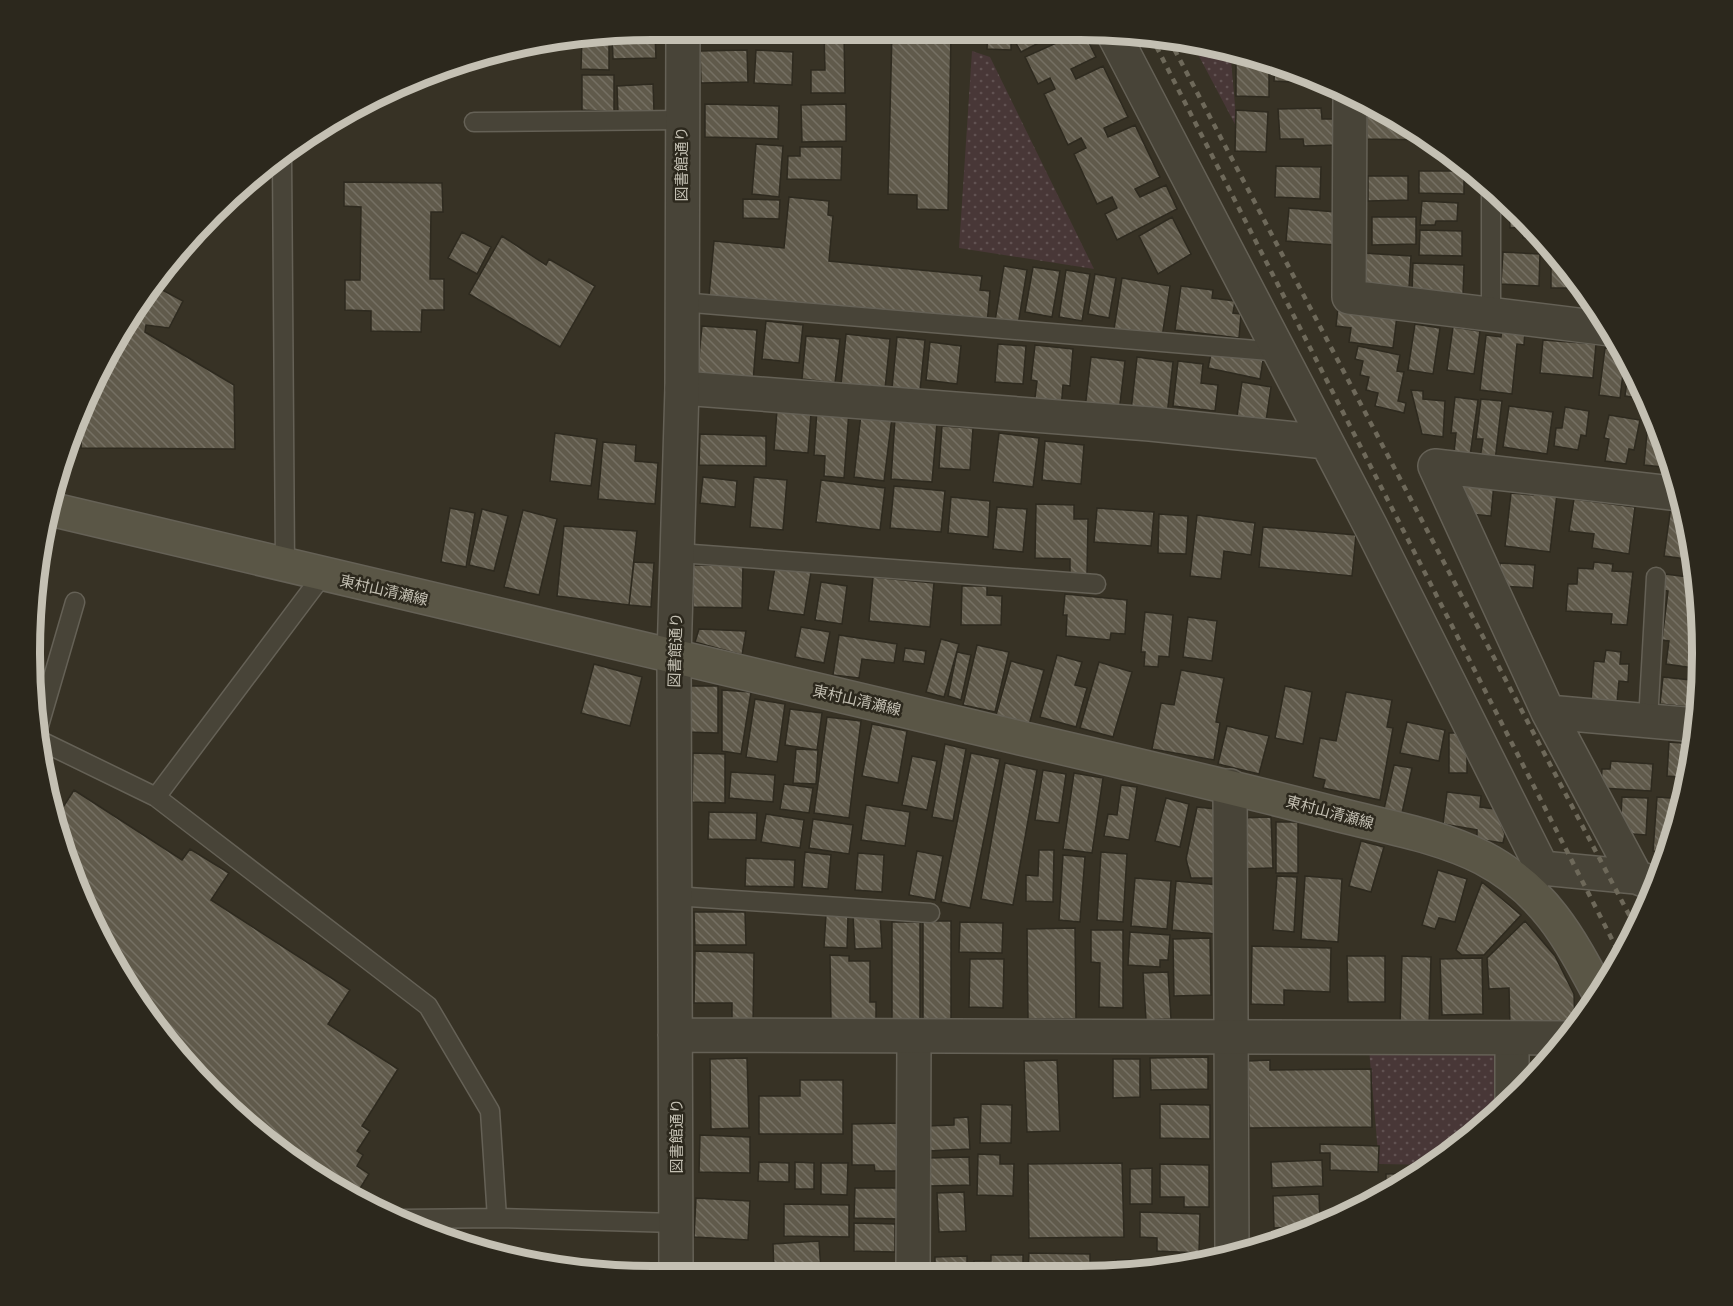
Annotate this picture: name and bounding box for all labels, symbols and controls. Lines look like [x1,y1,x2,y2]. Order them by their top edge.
street label: 図書館通り [672,126,691,202]
street label: 東村山清瀬線 [338,571,430,609]
street label: 図書館通り [664,612,686,688]
street label: 東村山清瀬線 [811,681,903,719]
street label: 東村山清瀬線 [1284,791,1376,833]
street label: 図書館通り [667,1098,686,1174]

